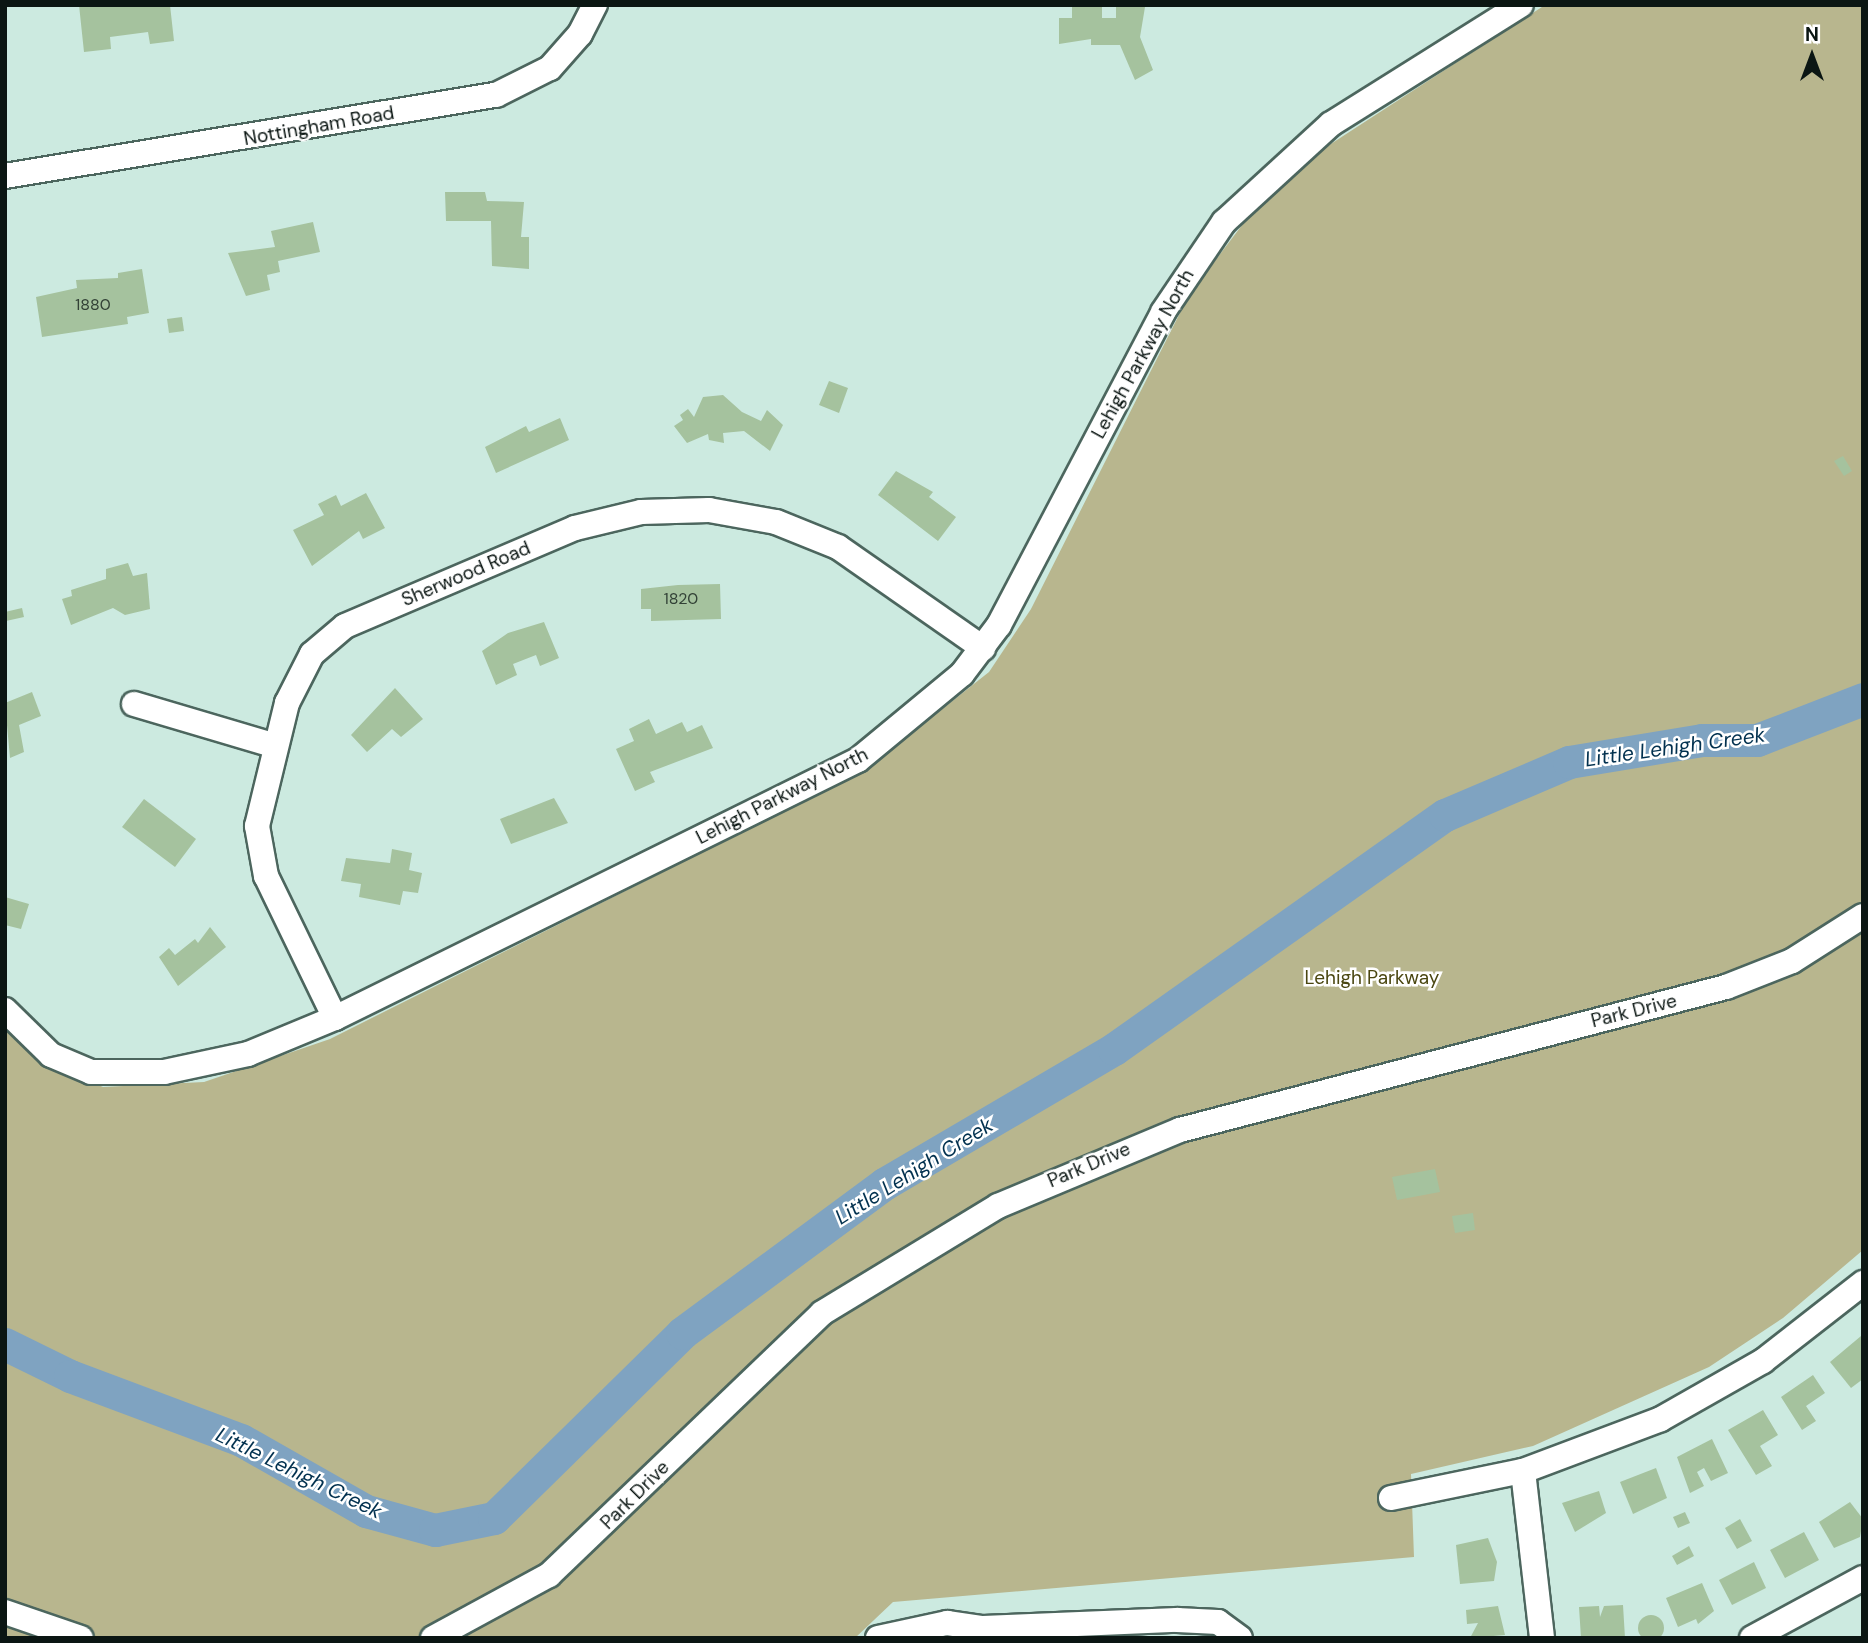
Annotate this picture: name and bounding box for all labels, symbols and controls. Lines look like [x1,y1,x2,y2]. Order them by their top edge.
north arrow [1777,21,1847,91]
text: N [1805,22,1819,47]
street label: Nottingham Road [242,102,396,150]
street label: Lehigh Parkway North [1087,266,1199,442]
house number: 1880 [75,295,111,315]
street label: Sherwood Road [398,537,534,611]
house number: 1820 [664,589,698,609]
water label: Little Lehigh Creek [1583,722,1767,772]
street label: Lehigh Parkway North [692,743,872,849]
park label: Lehigh Parkway [1305,967,1439,989]
street label: Park Drive [1589,989,1679,1033]
water label: Little Lehigh Creek [830,1112,998,1230]
street label: Park Drive [1044,1137,1134,1193]
water label: Little Lehigh Creek [212,1422,386,1524]
street label: Park Drive [596,1456,674,1534]

